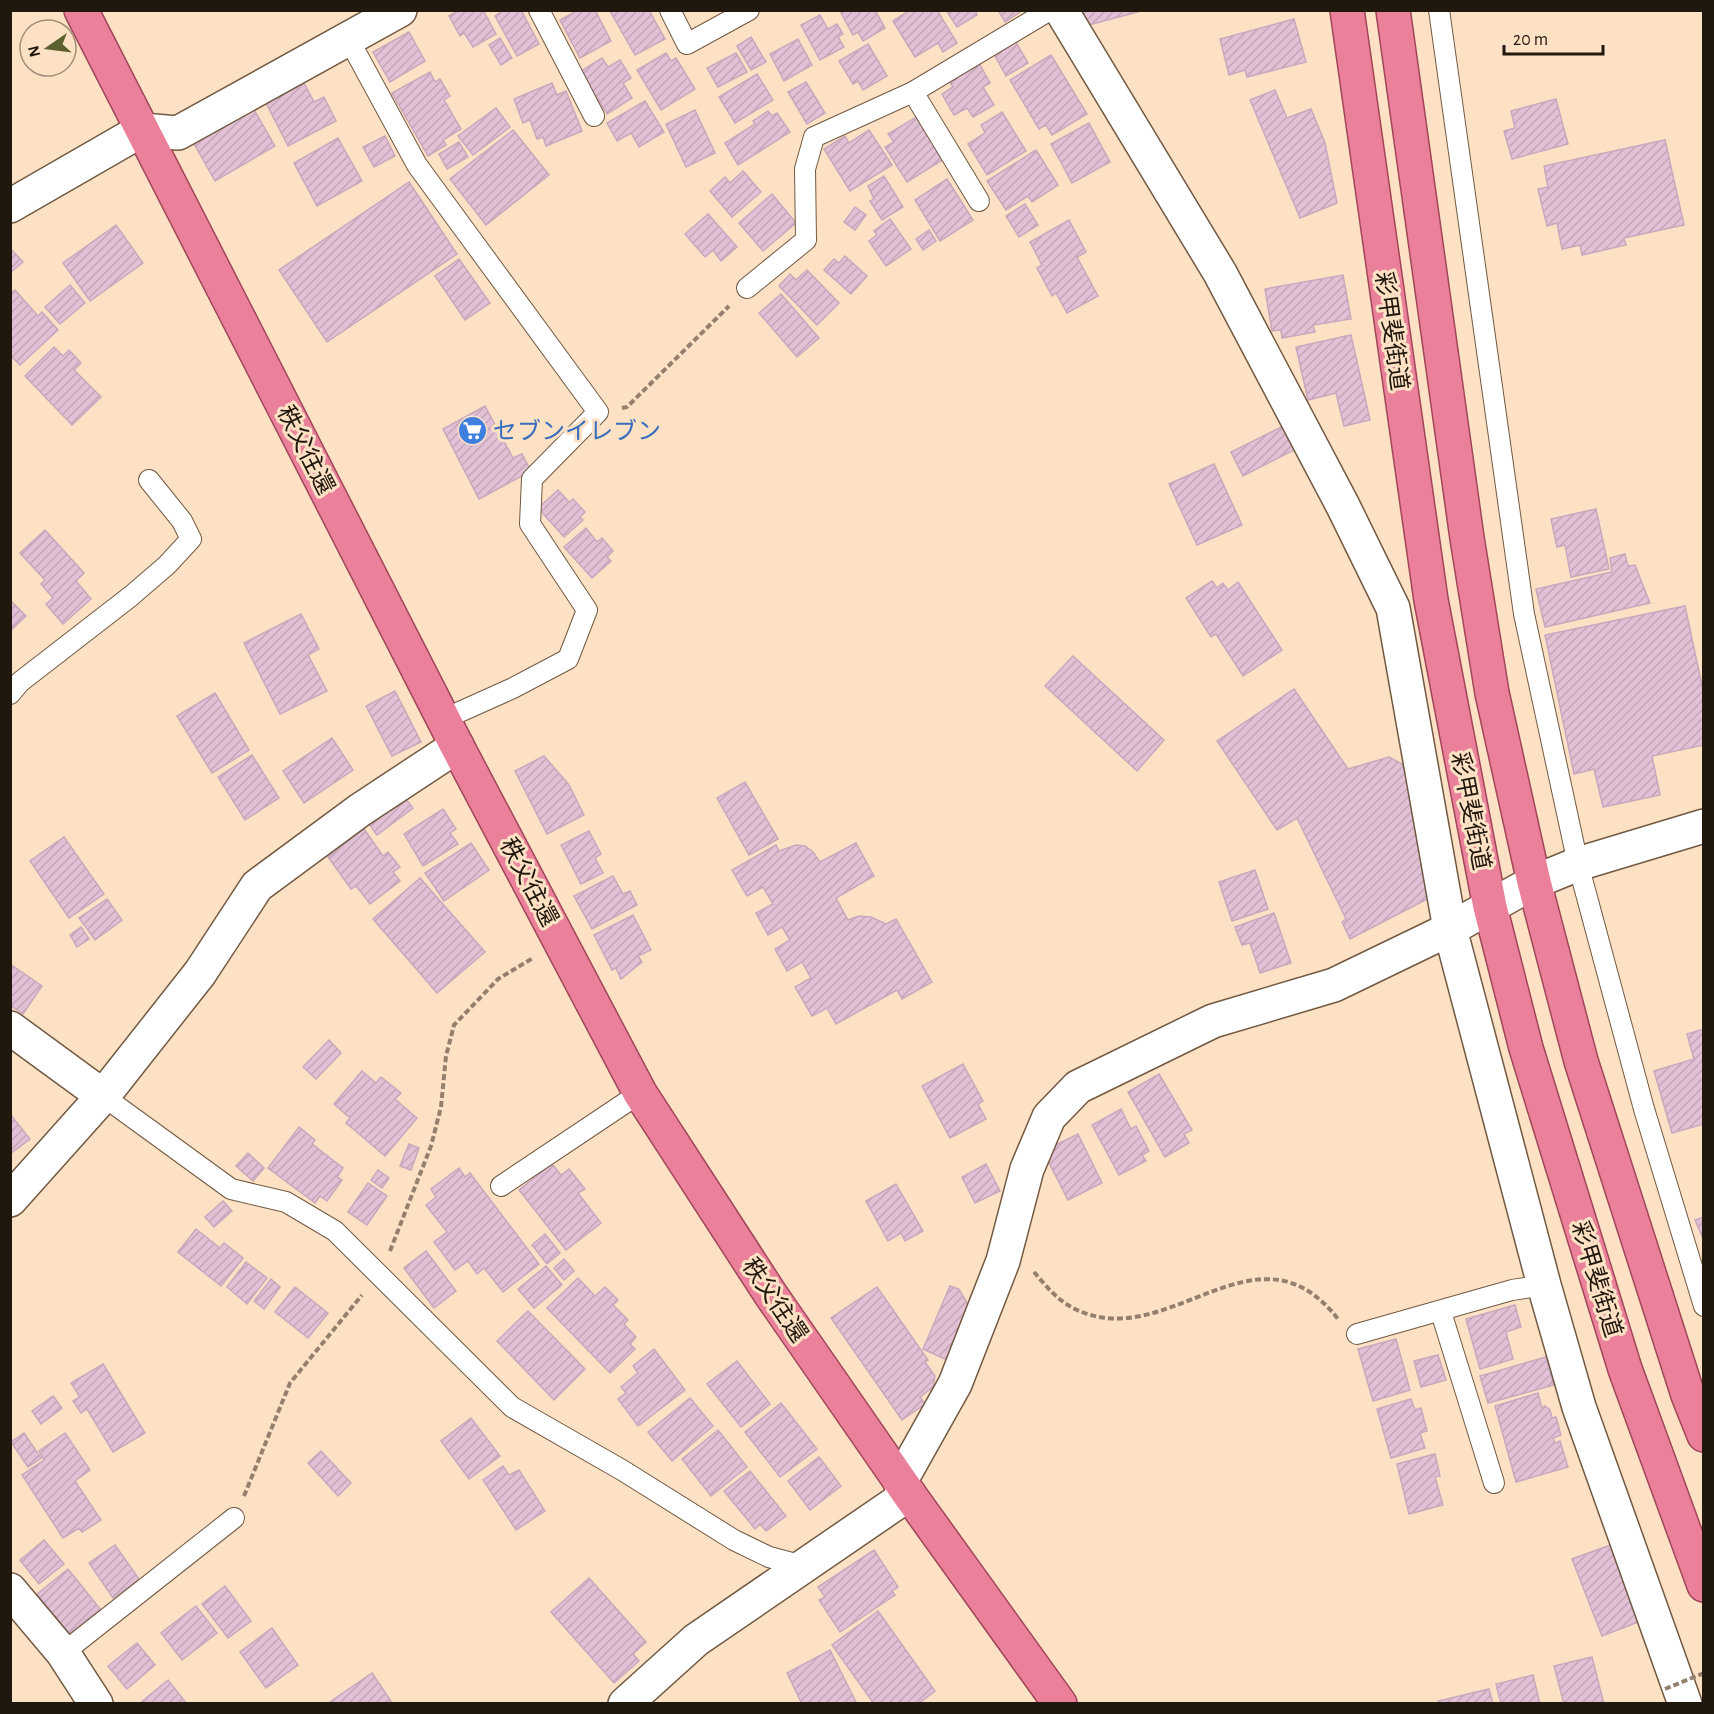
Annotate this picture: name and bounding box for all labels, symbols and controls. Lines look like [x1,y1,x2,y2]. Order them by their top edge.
north arrow [18,18,78,78]
scale bar [1504,18,1603,56]
text: 20 m [1513,31,1548,49]
text: N [25,44,44,59]
street label: 彩甲斐街道 [1371,270,1413,392]
street label: 秩父往還 [273,401,339,499]
supermarket icon: セブンイレブン [456,415,488,447]
place label: セブンイレブン [493,418,661,444]
street label: 彩甲斐街道 [1447,750,1495,872]
street label: 秩父往還 [495,834,563,930]
street label: 彩甲斐街道 [1567,1218,1627,1340]
street label: 秩父往還 [737,1253,813,1347]

